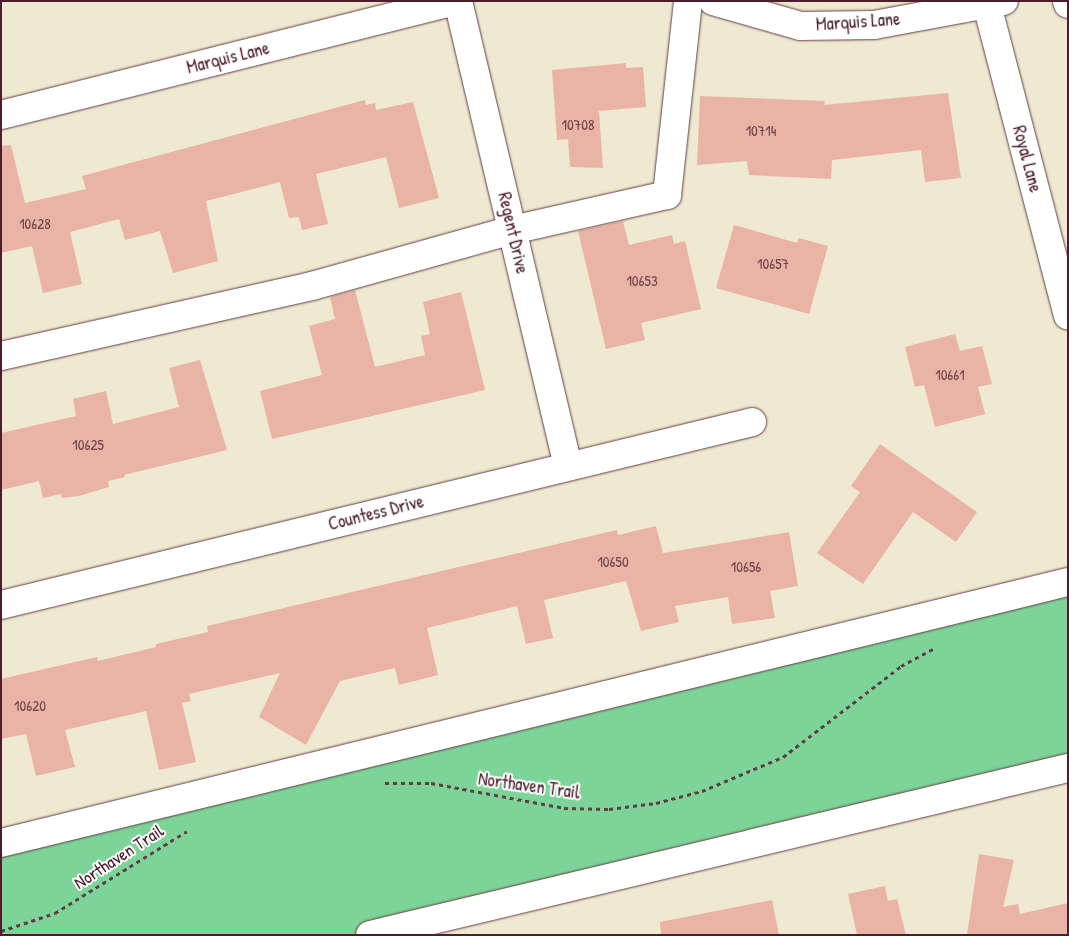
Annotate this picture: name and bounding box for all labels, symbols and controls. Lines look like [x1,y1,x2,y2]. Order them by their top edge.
street label: Marquis Lane [815,8,901,36]
street label: Marquis Lane [184,37,272,79]
house number: 10708 [562,116,594,134]
house number: 10714 [746,122,776,140]
street label: Royal Lane [1008,123,1046,195]
street label: Regent Drive [493,190,533,276]
house number: 10628 [19,215,51,233]
house number: 10657 [757,255,789,273]
house number: 10653 [626,272,658,290]
house number: 10661 [935,366,965,384]
house number: 10625 [72,436,104,454]
street label: Countess Drive [326,491,426,535]
house number: 10650 [597,553,629,571]
house number: 10656 [731,558,761,576]
house number: 10620 [14,697,46,715]
street label: Northaven Trail [477,768,581,804]
street label: Northaven Trail [70,820,168,894]

